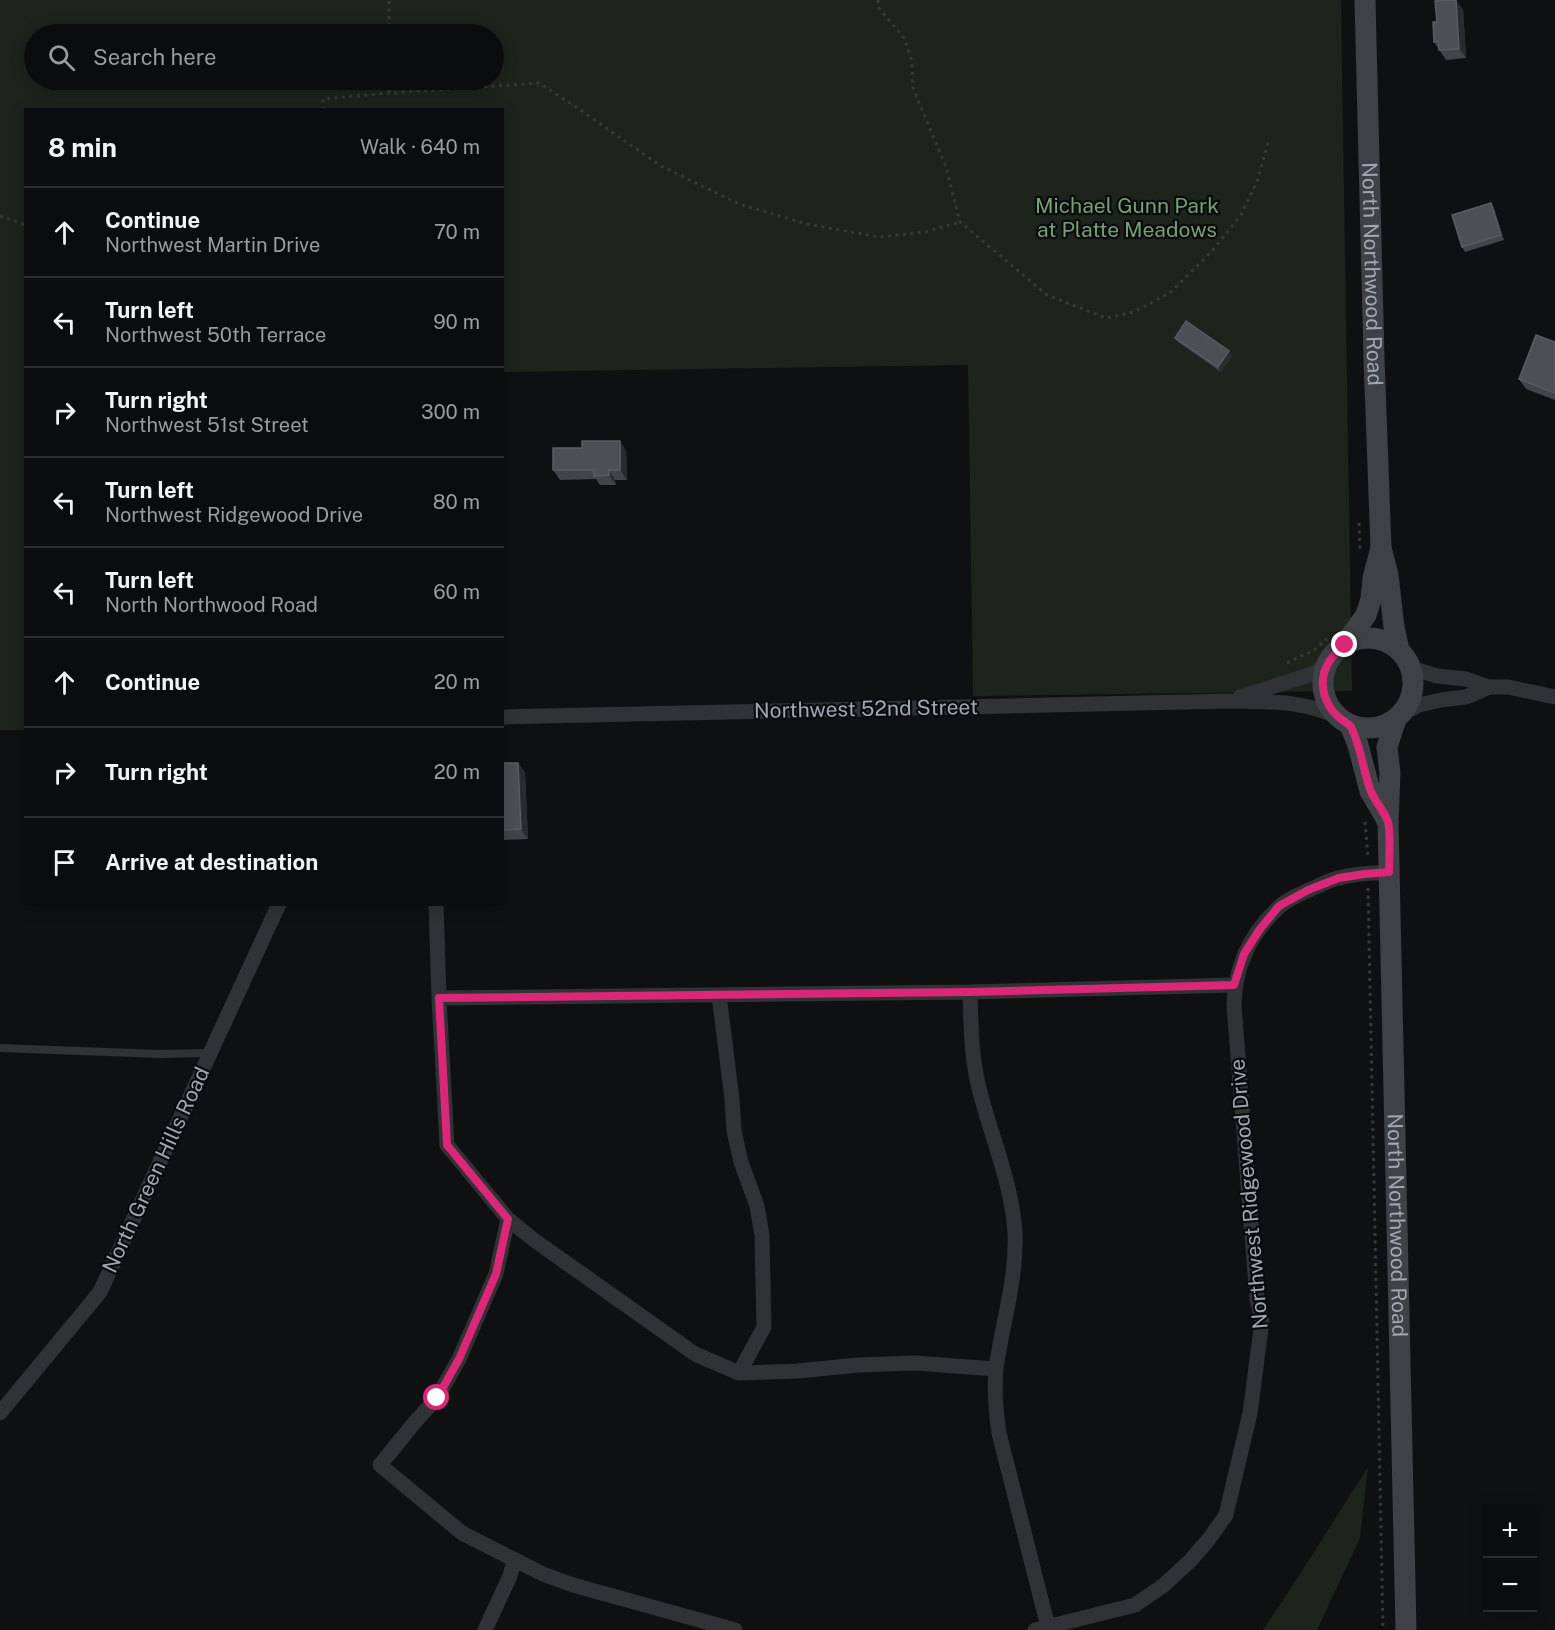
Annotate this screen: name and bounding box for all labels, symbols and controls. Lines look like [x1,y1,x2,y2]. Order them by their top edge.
search box [24,24,504,90]
icon: search [45,41,78,74]
text: Search here [93,44,217,70]
text: 8 min [48,132,117,163]
text: Walk · 640 m [360,135,480,159]
street label: North Northwood Road [1357,162,1388,386]
park label: Michael Gunn Park at Platte Meadows [1035,193,1219,242]
text: Continue [105,207,200,233]
icon: ahead [48,216,81,249]
text: 70 m [434,220,480,244]
text: Northwest Martin Drive [105,233,320,257]
text: Turn left [105,297,194,323]
icon: left [48,306,81,339]
text: 90 m [433,310,480,334]
text: Northwest 50th Terrace [105,323,326,347]
text: Turn right [105,387,208,413]
icon: right [48,396,81,429]
text: 300 m [421,400,480,424]
text: Northwest 51st Street [105,413,309,437]
text: Turn left [105,477,194,503]
icon: left [48,486,81,519]
text: 80 m [433,490,480,514]
text: Northwest Ridgewood Drive [105,503,363,527]
text: Turn left [105,567,194,593]
icon: left [48,576,81,609]
text: 60 m [433,580,480,604]
text: North Northwood Road [105,593,318,617]
route end [1331,631,1357,657]
icon: ahead [48,666,81,699]
text: Continue [105,669,200,695]
text: 20 m [434,670,480,694]
street label: Northwest 52nd Street [754,694,978,723]
icon: right [48,756,81,789]
text: Turn right [105,759,208,785]
text: 20 m [434,760,480,784]
icon: arrive [48,846,81,879]
text: Arrive at destination [105,849,318,875]
street label: Northwest Ridgewood Drive [1224,1058,1273,1330]
street label: North Green Hills Road [97,1063,214,1277]
street label: North Northwood Road [1382,1113,1412,1337]
route start [423,1384,449,1410]
map controls [1483,1504,1537,1612]
button: + [1483,1504,1537,1558]
button: − [1483,1558,1537,1612]

